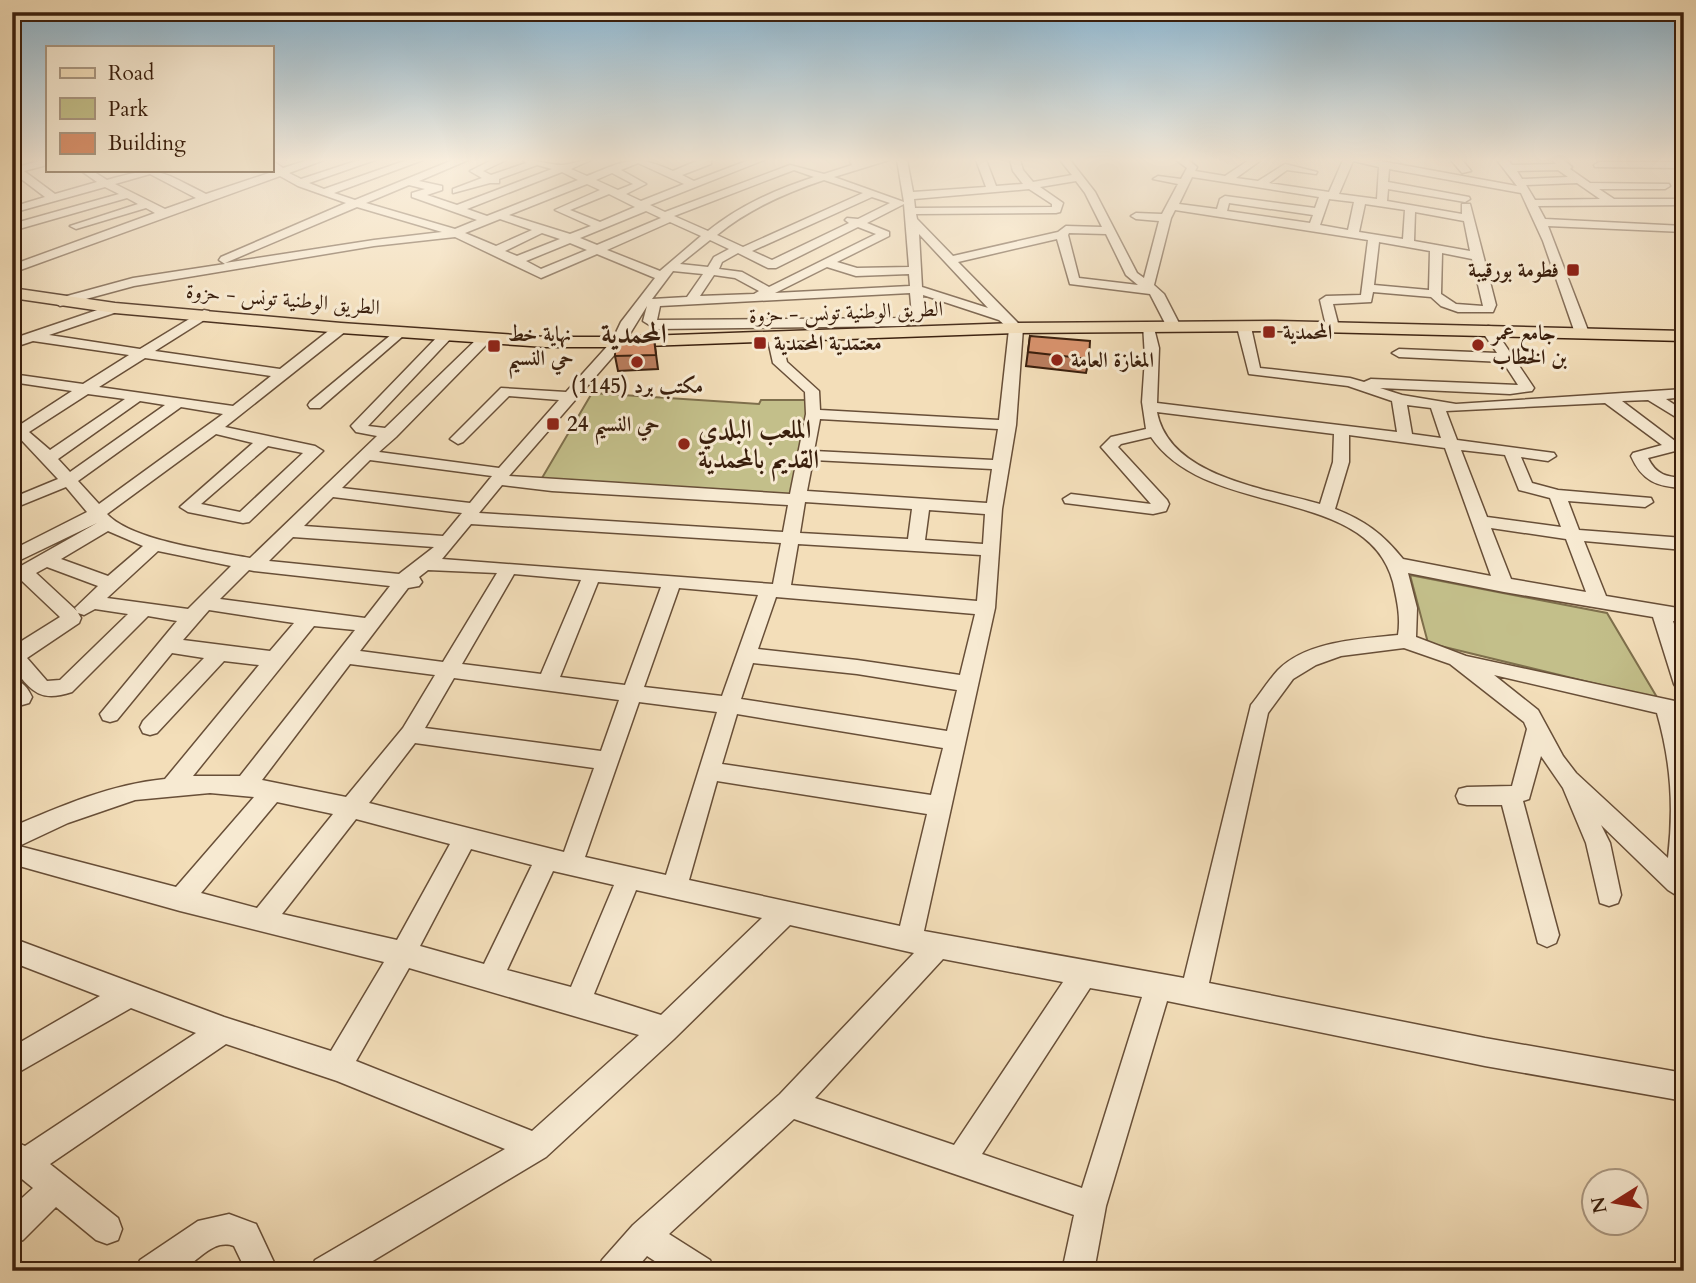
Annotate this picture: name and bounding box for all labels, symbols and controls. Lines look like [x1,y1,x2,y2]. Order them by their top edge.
legend [46,46,273,172]
text: Road [108,59,154,88]
text: Park [108,95,149,124]
text: Building [108,129,186,158]
place label: فطومة بورقيبة [1468,256,1559,285]
marker: فطومة بورقيبة [1565,262,1581,278]
street label: الطريق الوطنية تونس - حزوة [185,277,381,322]
street label: الطريق الوطنية تونس - حزوة [748,295,944,330]
district label: المحمدية [601,315,667,353]
place label: المحمدية [1283,318,1332,347]
place label: جامع عمر بن الخطاب [1490,319,1567,372]
place label: نهاية خط حي النسيم [508,320,574,379]
marker: المحمدية [1261,324,1277,340]
place label: معتمدية المحمدية [774,329,882,358]
marker: معتمدية المحمدية [752,335,768,351]
marker: جامع عمر بن الخطاب [1470,337,1486,353]
marker: نهاية خط حي النسيم [486,338,502,354]
place label: المغازة العامة [1071,346,1154,375]
marker: المغازة العامة [1049,352,1065,368]
marker: مكتب برد (1145) [629,354,645,370]
place label: مكتب برد (1145) [571,372,703,401]
place label: حي النسيم 24 [567,410,660,445]
place label: الملعب البلدي القديم بالمحمدية [698,412,819,482]
marker: حي النسيم 24 [545,416,561,432]
marker: الملعب البلدي القديم بالمحمدية [676,436,692,452]
north arrow [1580,1168,1650,1238]
text: N [1585,1194,1614,1216]

